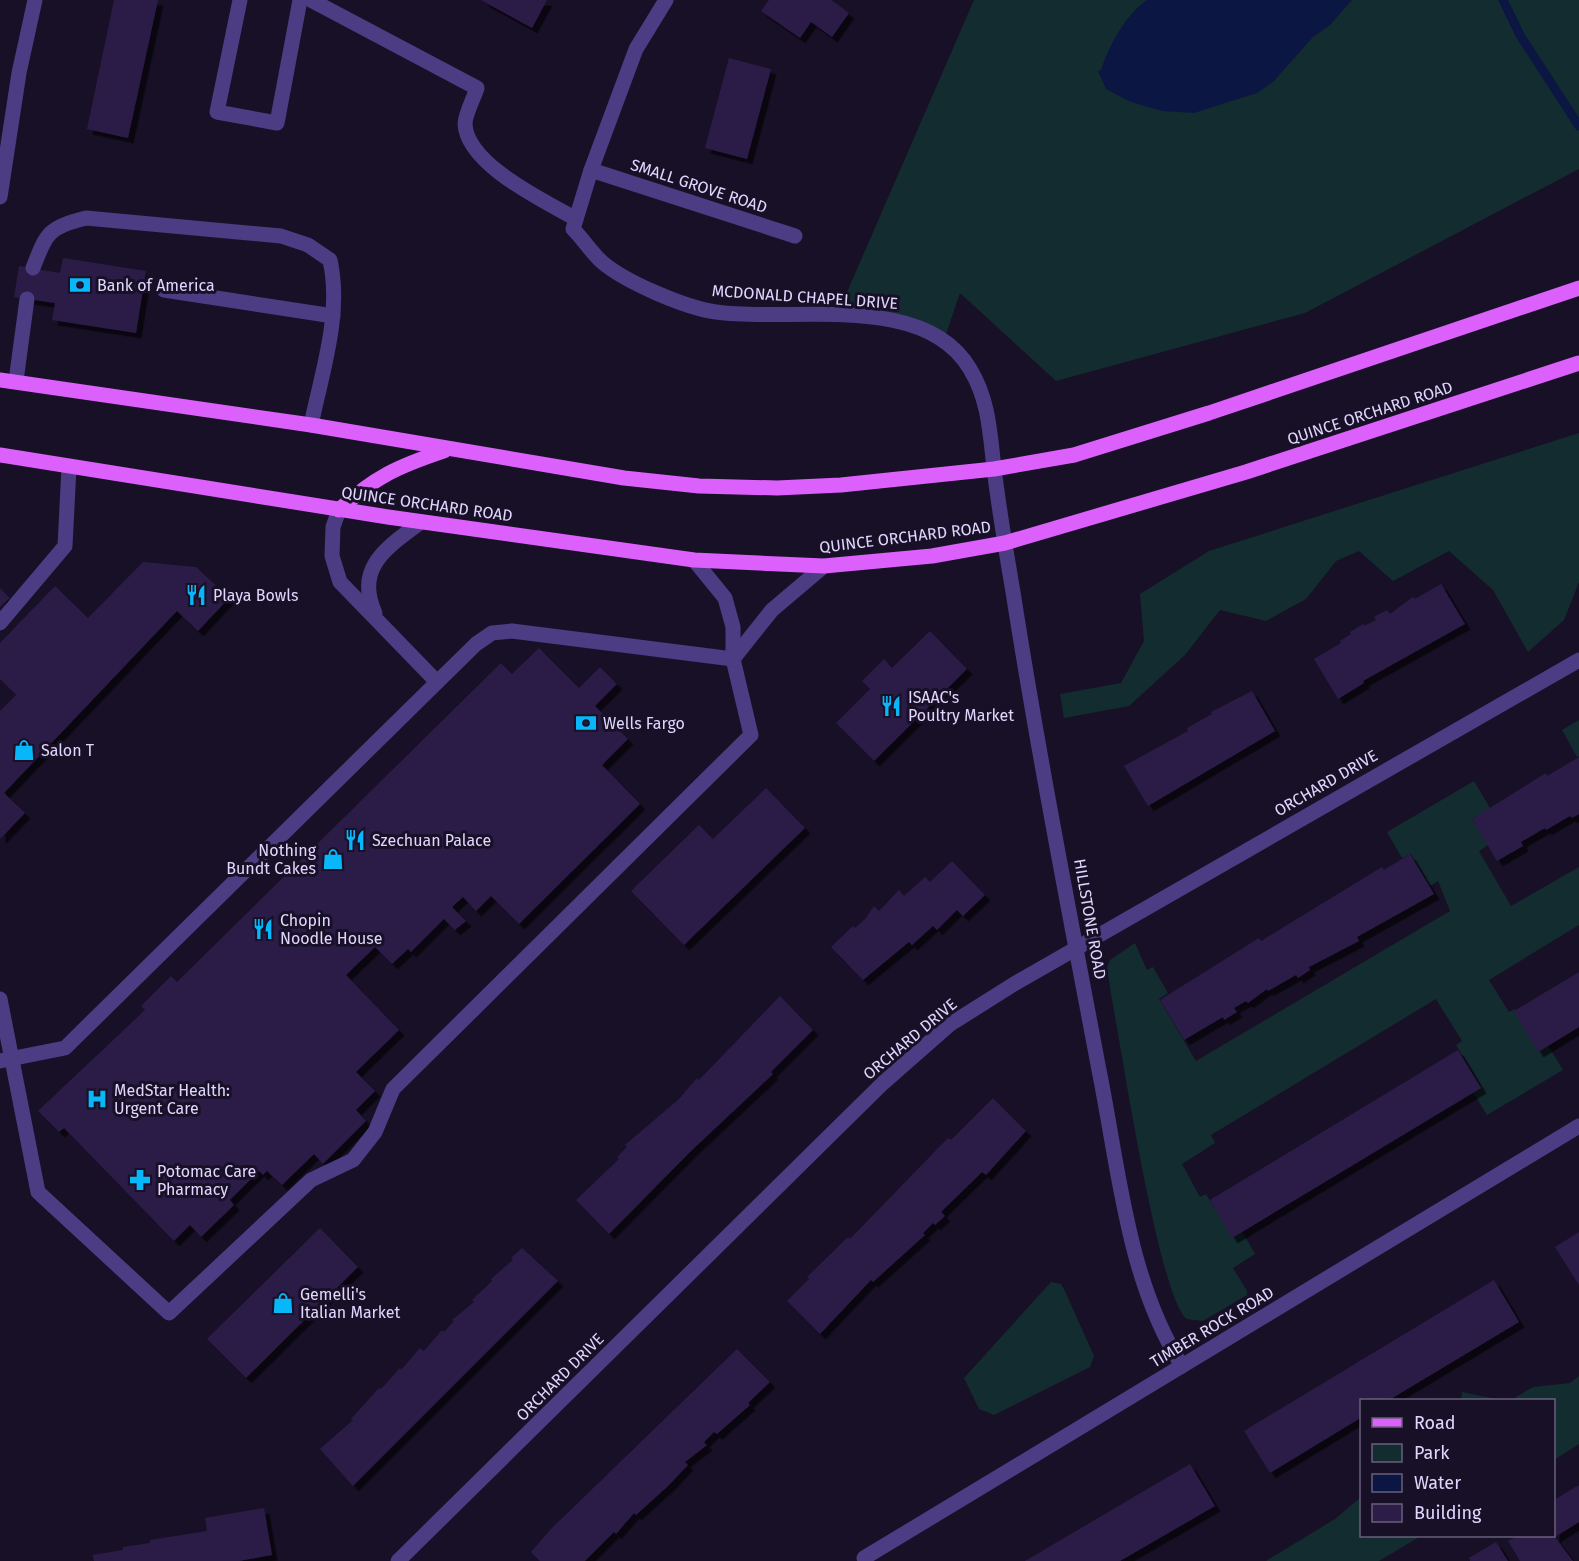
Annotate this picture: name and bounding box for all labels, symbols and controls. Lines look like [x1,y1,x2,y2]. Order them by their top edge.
street label: SMALL GROVE ROAD [628,155,770,217]
bank icon: Bank of America [68,273,92,297]
place label: Bank of America [97,276,215,295]
street label: MCDONALD CHAPEL DRIVE [711,281,899,313]
street label: QUINCE ORCHARD ROAD [1285,377,1455,449]
street label: QUINCE ORCHARD ROAD [340,483,514,525]
street label: QUINCE ORCHARD ROAD [818,517,992,557]
restaurant icon: Playa Bowls [184,583,208,607]
place label: Playa Bowls [213,586,298,605]
place label: ISAAC's Poultry Market [908,688,1014,725]
restaurant icon: ISAAC's Poultry Market [879,694,903,718]
bank icon: Wells Fargo [574,711,598,735]
place label: Wells Fargo [603,714,685,733]
shop icon: Salon T [12,738,36,762]
place label: Salon T [41,741,95,760]
street label: ORCHARD DRIVE [1271,746,1381,820]
restaurant icon: Szechuan Palace [343,828,367,852]
place label: Szechuan Palace [372,831,491,850]
place label: Nothing Bundt Cakes [226,841,317,878]
shop icon: Nothing Bundt Cakes [321,847,345,871]
street label: HILLSTONE ROAD [1070,857,1110,981]
place label: Chopin Noodle House [280,911,382,948]
restaurant icon: Chopin Noodle House [251,917,275,941]
street label: ORCHARD DRIVE [859,994,961,1084]
place label: MedStar Health: Urgent Care [114,1081,230,1118]
hospital icon: MedStar Health: Urgent Care [85,1087,109,1111]
place label: Potomac Care Pharmacy [157,1162,256,1199]
pharmacy icon: Potomac Care Pharmacy [128,1168,152,1192]
street label: TIMBER ROCK ROAD [1147,1283,1277,1371]
place label: Gemelli's Italian Market [300,1285,401,1322]
shop icon: Gemelli's Italian Market [271,1291,295,1315]
street label: ORCHARD DRIVE [512,1329,608,1425]
legend [1360,1399,1555,1537]
text: Road [1414,1412,1456,1434]
text: Park [1414,1442,1450,1464]
text: Water [1414,1472,1461,1494]
text: Building [1414,1502,1482,1524]

